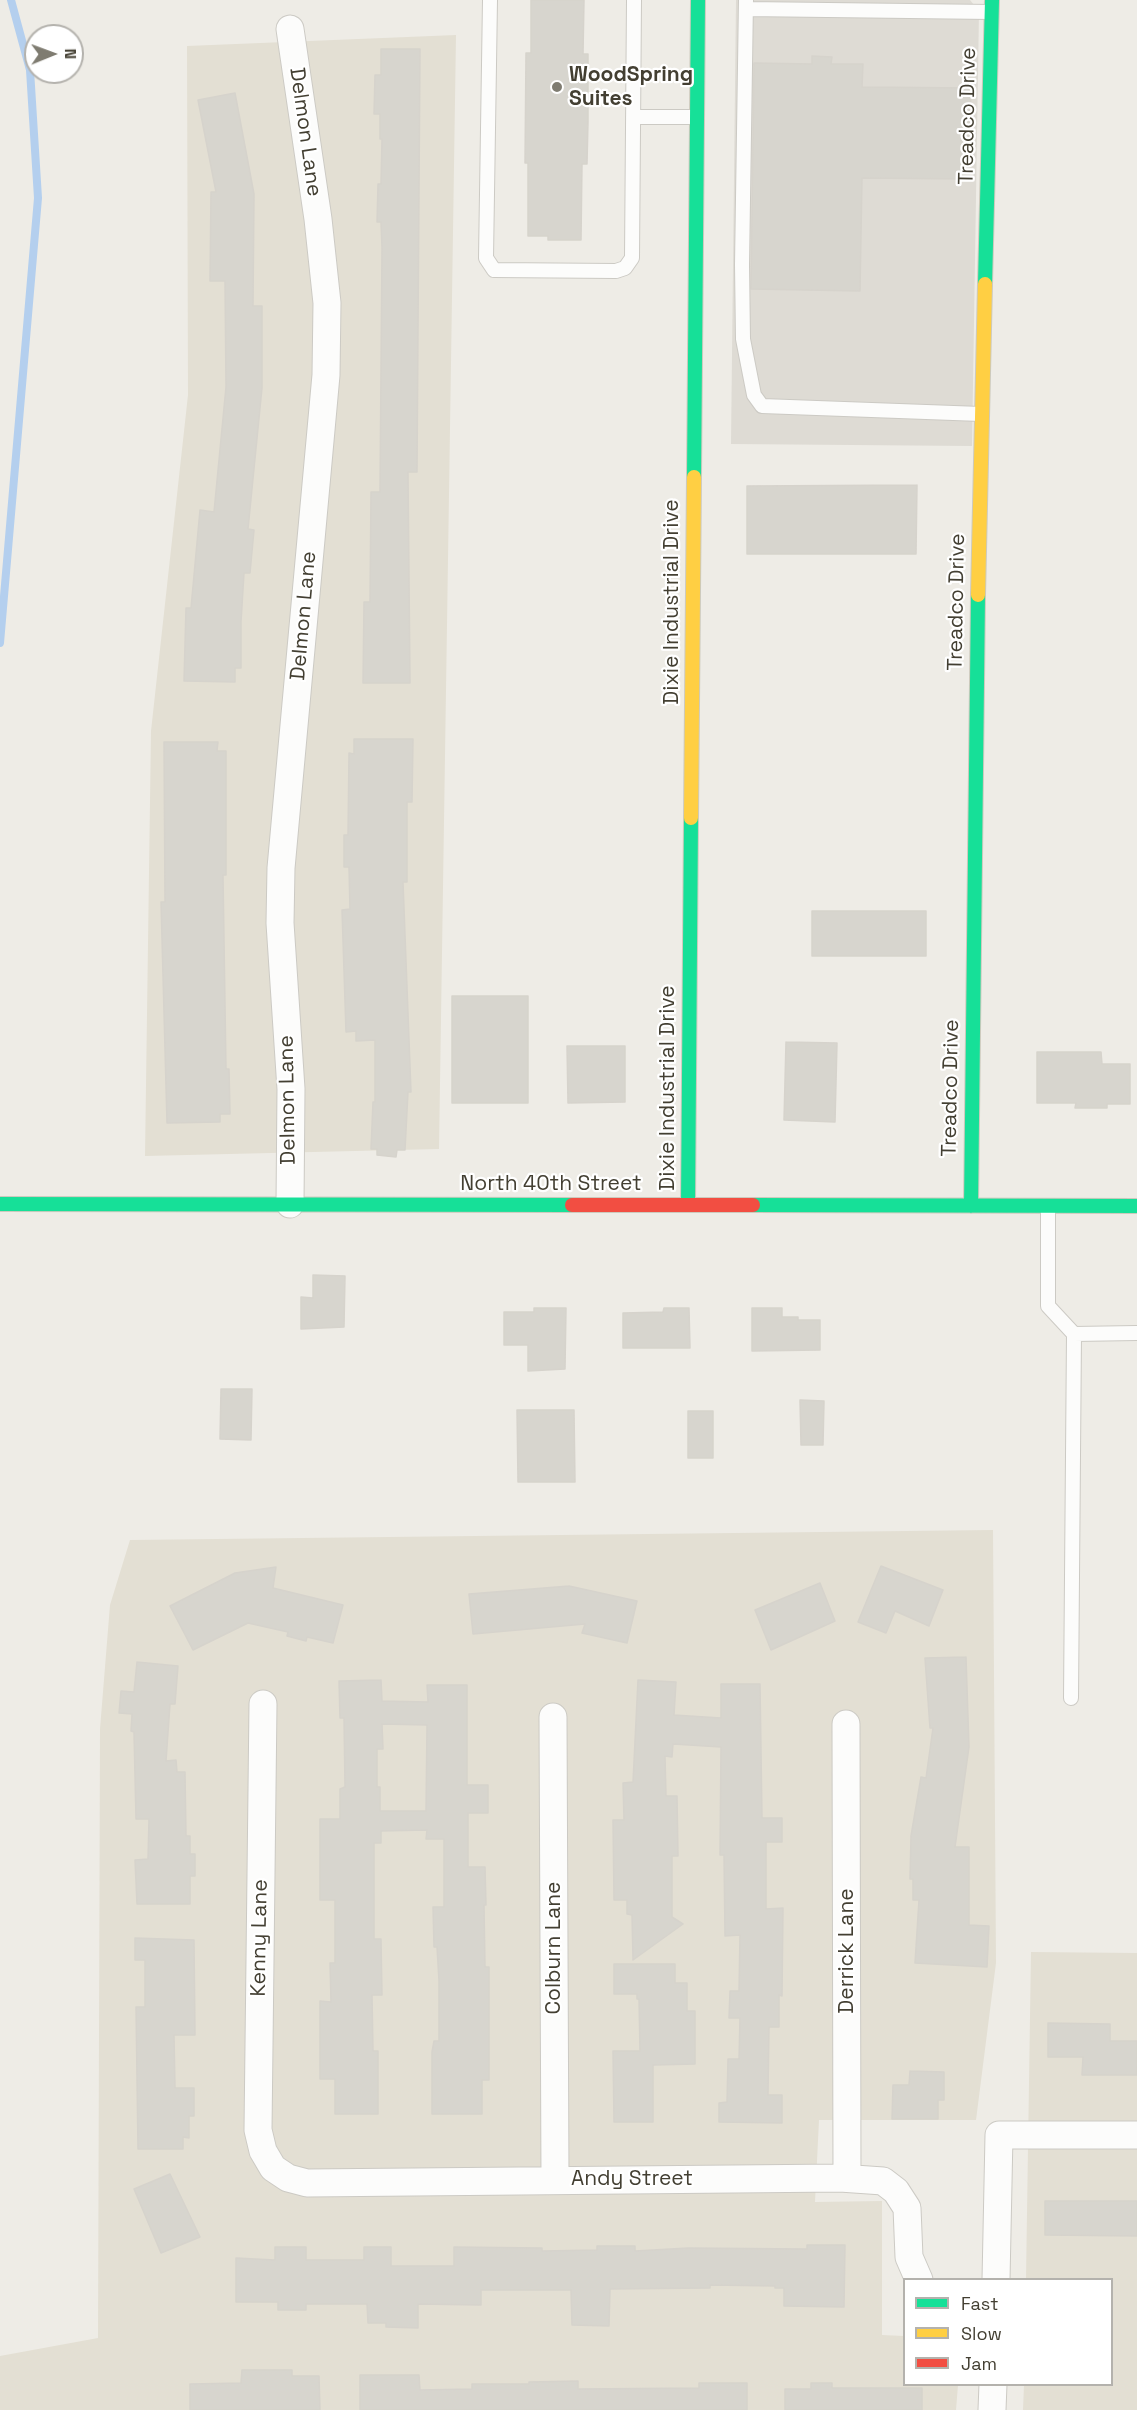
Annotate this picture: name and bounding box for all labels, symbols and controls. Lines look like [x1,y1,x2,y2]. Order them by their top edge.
north arrow [24,24,84,84]
street label: Treadco Drive [954,47,982,185]
text: N [60,48,81,59]
place label: WoodSpring Suites [569,62,693,112]
street label: Delmon Lane [284,66,326,198]
marker: WoodSpring Suites [550,80,564,94]
street label: Dixie Industrial Drive [659,499,685,705]
street label: Treadco Drive [943,533,971,671]
street label: Delmon Lane [286,550,322,682]
street label: Dixie Industrial Drive [655,985,681,1191]
street label: Treadco Drive [937,1019,965,1157]
street label: Delmon Lane [274,1035,302,1165]
street label: North 40th Street [460,1171,642,1197]
street label: Kenny Lane [246,1879,274,1997]
street label: Colburn Lane [541,1881,567,2015]
street label: Derrick Lane [834,1888,860,2014]
street label: Andy Street [571,2166,693,2192]
legend [903,2278,1113,2386]
text: Fast [961,2292,998,2315]
text: Slow [961,2322,1002,2345]
text: Jam [961,2352,997,2375]

